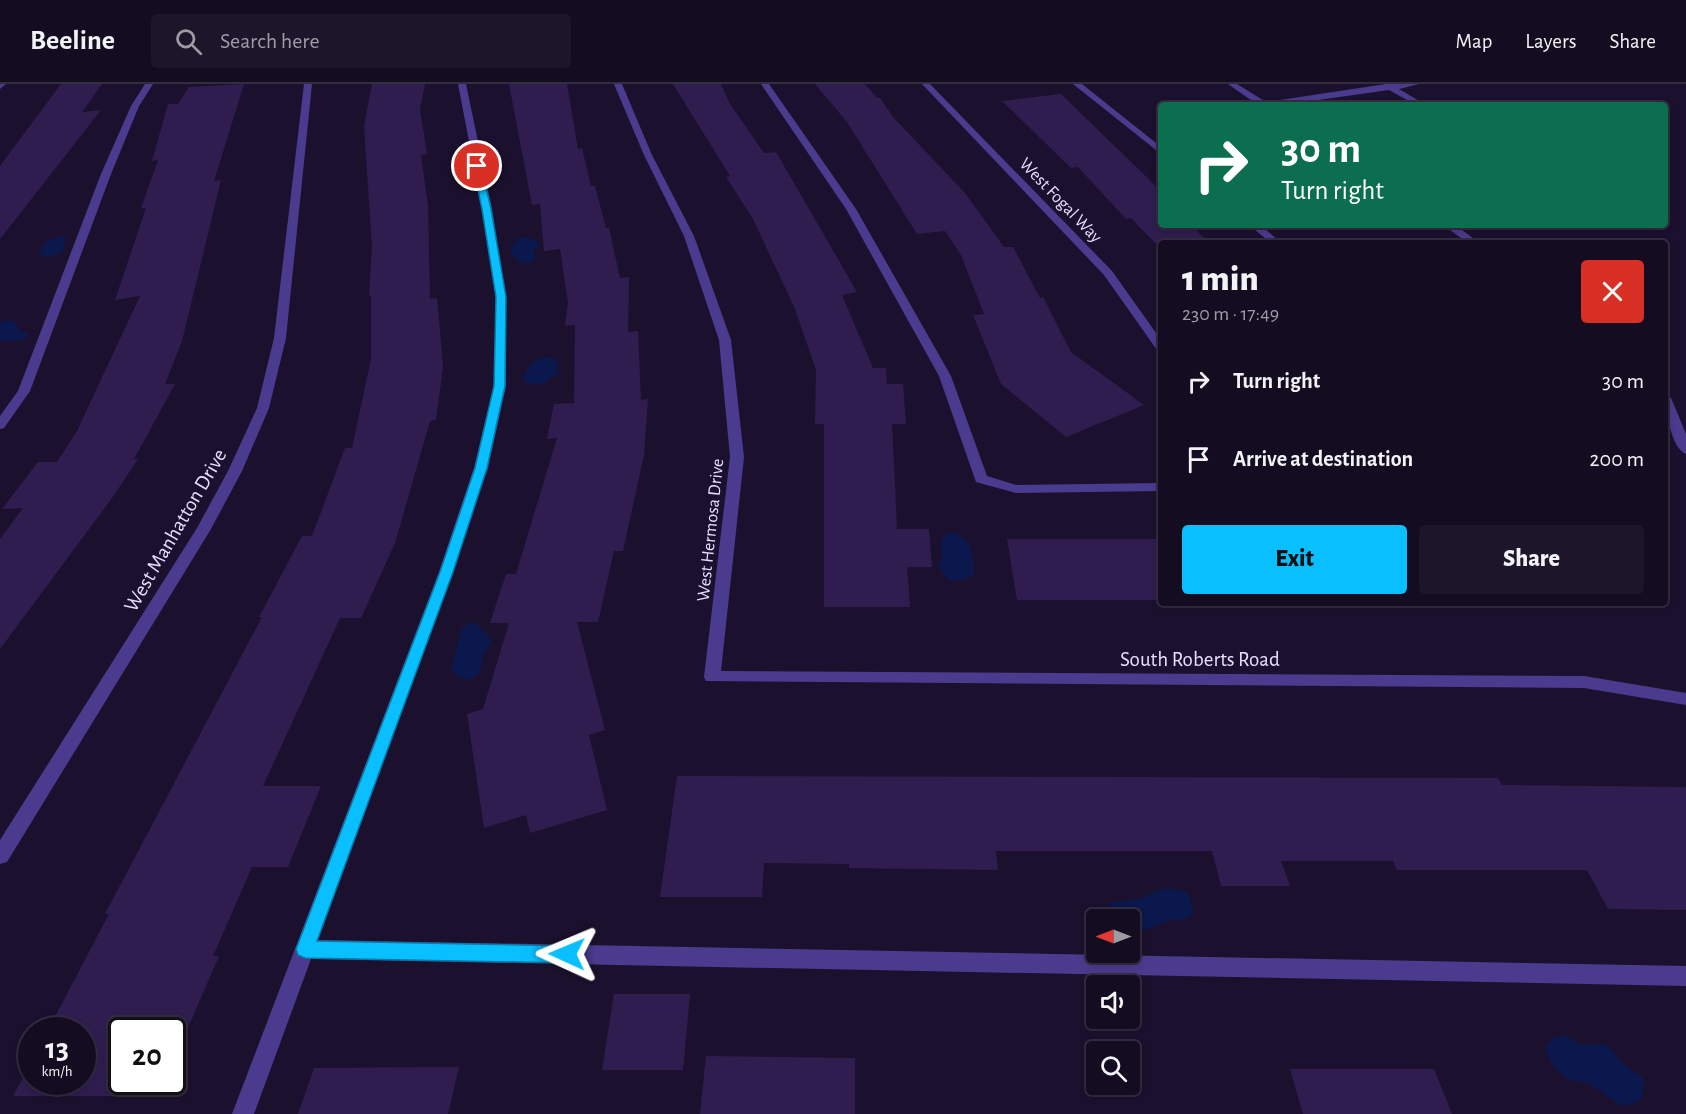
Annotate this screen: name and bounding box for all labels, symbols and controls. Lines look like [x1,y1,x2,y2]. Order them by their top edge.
search box [151,14,571,68]
icon: search [172,25,205,58]
text: Beeline [30,27,115,55]
text: Search here [220,30,320,52]
text: Map [1456,31,1492,52]
text: Layers [1525,31,1576,52]
text: Share [1609,31,1656,52]
icon: right [1182,126,1260,204]
text: 30 m [1281,128,1361,170]
pin [451,140,502,191]
icon: arrive [460,149,493,182]
street label: West Fogal Way [1016,155,1105,247]
text: Turn right [1281,177,1384,204]
button: close [1581,260,1644,323]
text: 1 min [1182,261,1259,297]
text: 230 m · 17:49 [1182,304,1279,324]
icon: right [1182,365,1215,398]
text: Turn right [1233,370,1320,392]
text: 30 m [1602,370,1644,392]
icon: arrive [1182,443,1215,476]
street label: West Manhatton Drive [120,445,231,615]
text: Arrive at destination [1233,448,1413,470]
text: 200 m [1590,448,1644,470]
street label: West Hermosa Drive [695,458,727,602]
button: Exit [1182,525,1407,594]
button: Share [1419,525,1644,594]
street label: South Roberts Road [1120,649,1280,670]
north arrow [1086,909,1140,963]
map controls [1086,909,1140,1095]
position arrow [535,922,599,986]
button: sound [1086,975,1140,1029]
speed limit sign: 20 [108,1017,186,1095]
text: 13 [45,1034,69,1064]
button: search [1086,1041,1140,1095]
text: km/h [42,1064,72,1079]

